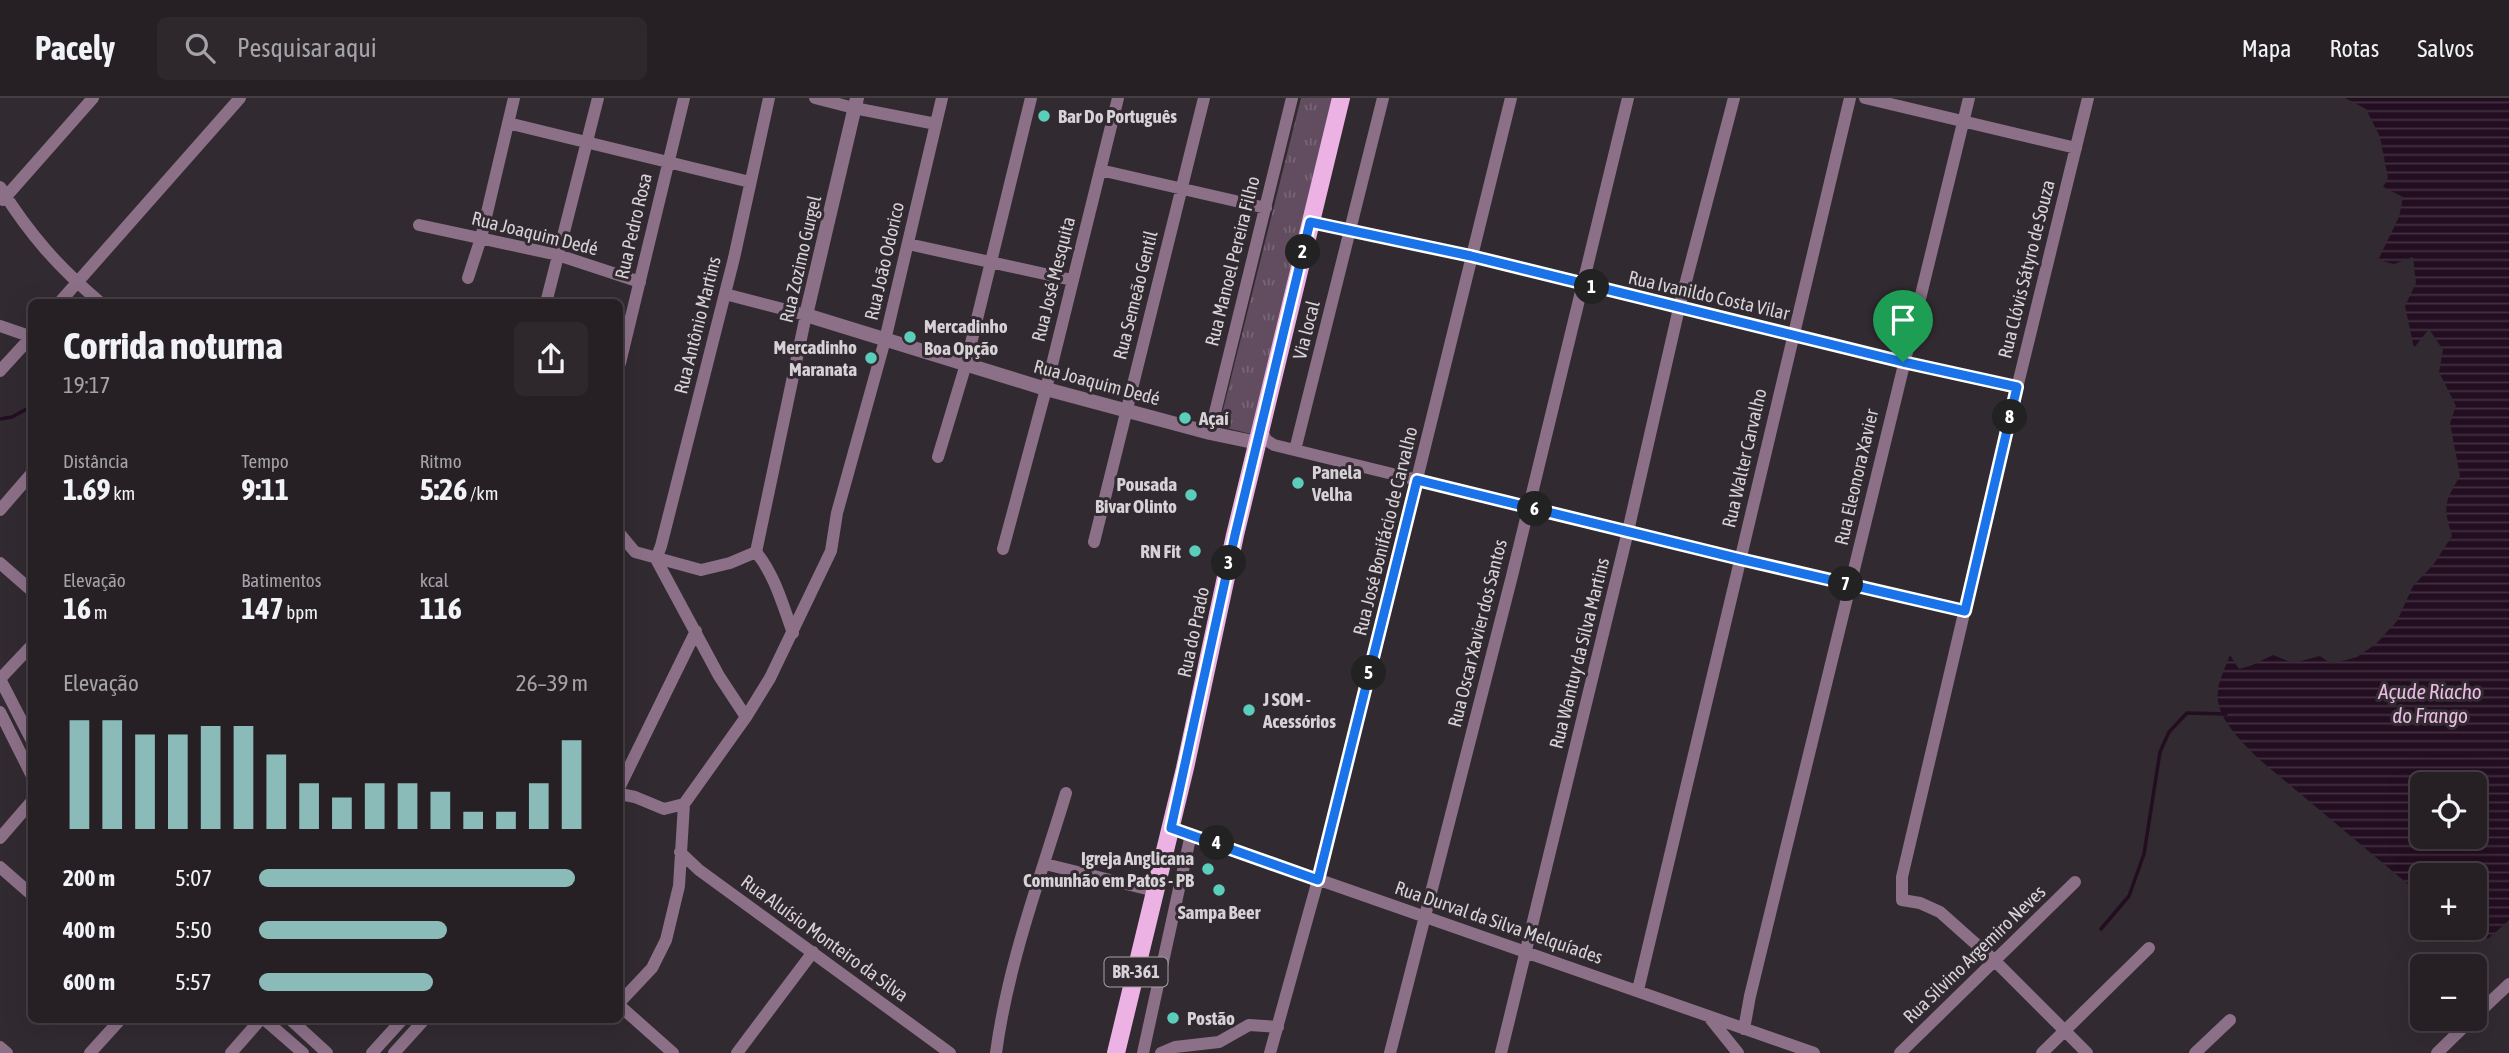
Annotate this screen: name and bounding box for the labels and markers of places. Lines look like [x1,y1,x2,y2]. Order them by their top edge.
place label: Bar Do Português [1058,105,1177,127]
marker: Bar Do Português [1036,108,1052,124]
pin: 2 [1286,234,1320,270]
pin: 1 [1574,270,1610,304]
pin [1873,290,1933,362]
place label: Mercadinho Boa Opção [924,315,1008,359]
marker: Mercadinho Boa Opção [902,329,918,345]
place label: Mercadinho Maranata [773,336,857,380]
marker: Mercadinho Maranata [863,350,879,366]
pin: 8 [1993,400,2028,434]
place label: Açaí [1198,407,1229,429]
marker: Açaí [1177,410,1193,426]
place label: Panela Velha [1311,461,1362,505]
place label: Pousada Bivar Olinto [1095,473,1177,517]
marker: Panela Velha [1290,475,1306,491]
marker: Pousada Bivar Olinto [1183,487,1199,503]
pin: 6 [1518,492,1552,526]
place label: RN Fit [1140,540,1182,562]
marker: RN Fit [1187,543,1203,559]
pin: 3 [1212,546,1246,580]
pin: 7 [1828,566,1864,602]
pin: 5 [1352,656,1386,690]
place label: J SOM - Acessórios [1262,688,1336,732]
marker: J SOM - Acessórios [1241,702,1257,718]
pin: 4 [1200,826,1234,860]
place label: Igreja Anglicana Comunhão em Patos - PB [1023,847,1194,891]
marker: Igreja Anglicana Comunhão em Patos - PB [1200,861,1216,877]
marker: Sampa Beer [1211,882,1227,898]
place label: Sampa Beer [1178,901,1261,923]
place label: Postão [1187,1007,1235,1029]
marker: Postão [1165,1010,1181,1026]

